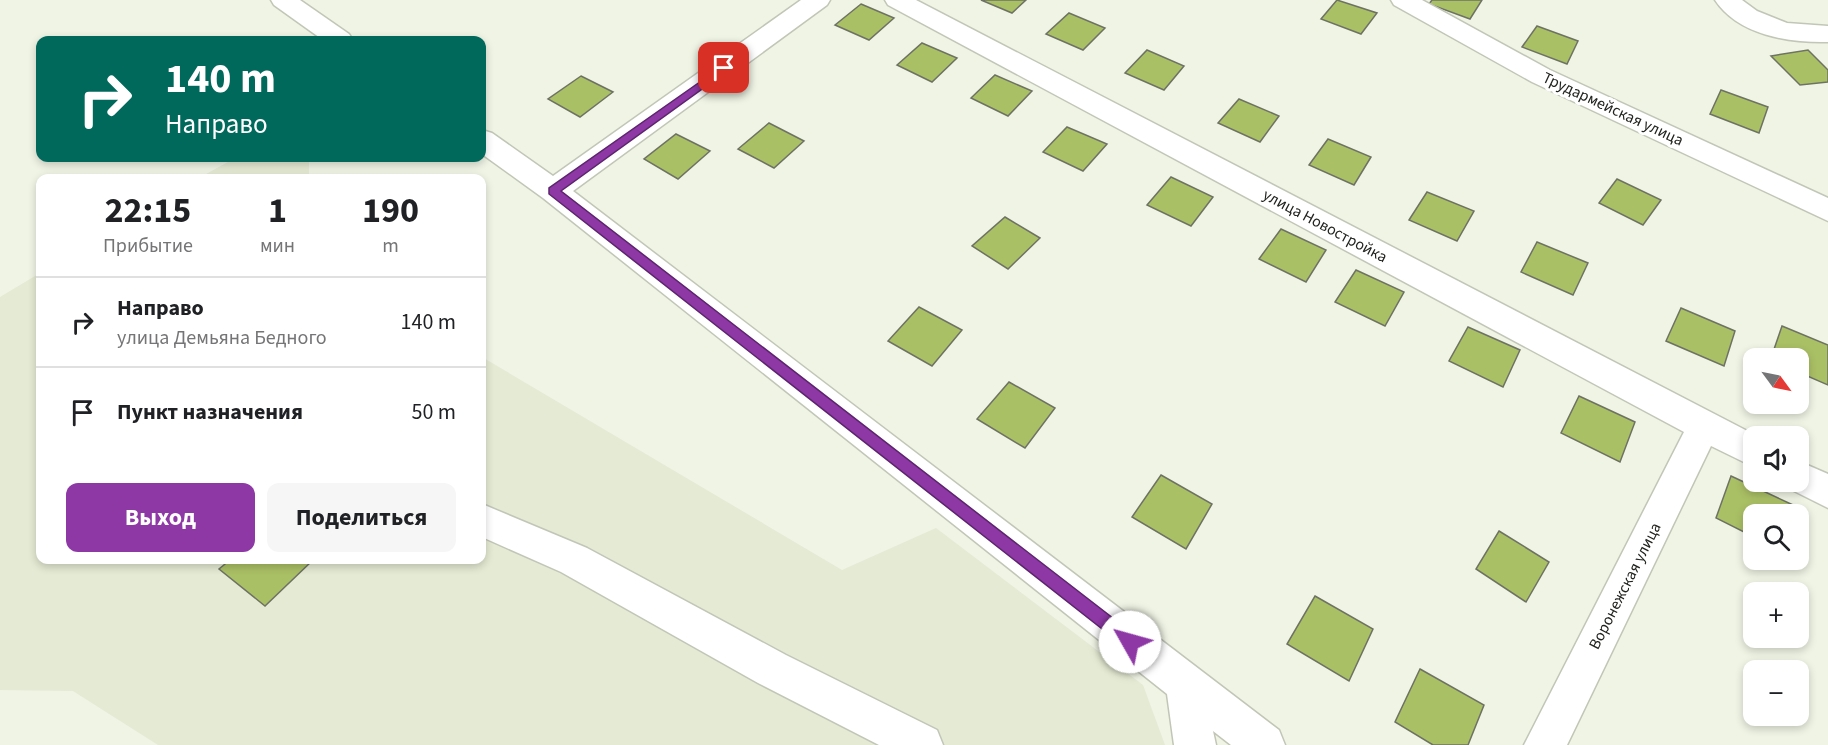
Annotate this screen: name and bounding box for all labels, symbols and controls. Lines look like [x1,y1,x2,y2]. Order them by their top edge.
pin [698,42,749,93]
text: 140 m [165,49,276,109]
icon: arrive [707,51,740,84]
icon: right [66,60,144,138]
street label: Трудармейская улица [1539,67,1687,151]
text: Направо [165,105,268,144]
street label: улица Новостройка [1259,184,1391,268]
text: 22:15 [105,185,191,236]
text: 1 [268,185,287,236]
text: 190 [362,185,419,236]
text: Прибытие [103,232,193,260]
text: мин [260,232,295,260]
text: m [382,232,399,260]
text: Направо [117,292,204,324]
icon: right [66,306,99,339]
text: 140 m [401,306,456,338]
text: улица Демьяна Бедного [117,324,327,352]
north arrow [1743,348,1809,414]
map controls [1743,348,1809,726]
icon: arrive [66,396,99,429]
text: Пункт назначения [117,396,303,428]
text: 50 m [411,396,456,428]
button: sound [1743,426,1809,492]
button: Выход [66,483,255,552]
button: Поделиться [267,483,456,552]
button: search [1743,504,1809,570]
street label: Воронежская улица [1583,519,1667,653]
button: + [1743,582,1809,648]
position arrow [1098,610,1162,674]
button: − [1743,660,1809,726]

